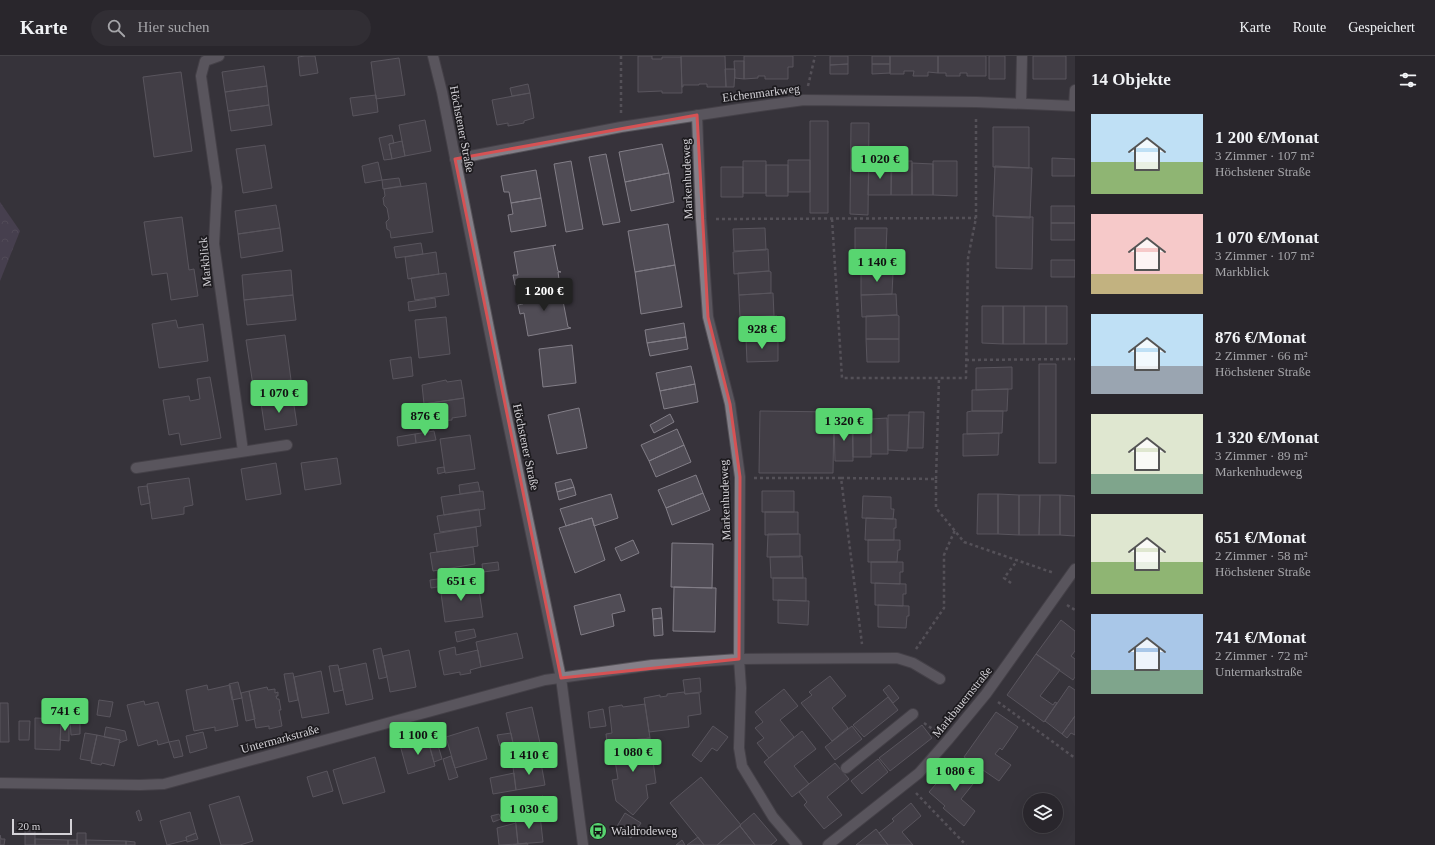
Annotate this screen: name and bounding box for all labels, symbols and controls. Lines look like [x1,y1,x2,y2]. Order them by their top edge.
search box [91,10,371,46]
text: Karte [20,17,67,38]
icon: search [105,17,127,39]
text: Hier suchen [137,19,210,35]
text: Karte [1240,20,1271,35]
text: Route [1293,20,1326,35]
text: Gespeichert [1348,20,1415,35]
icon: filters [1397,69,1419,91]
text: 14 Objekte [1091,70,1171,89]
street label: Eichenmarkweg [721,81,801,105]
street label: Höchstener Straße [447,84,477,174]
text: 1 200 €/Monat [1215,128,1319,147]
icon: home [1123,130,1171,178]
street label: Markenhudeweg [679,138,695,220]
pin: 1 020 € [843,146,917,180]
text: 3 Zimmer · 107 m² [1215,148,1314,163]
text: 1 020 € [861,151,900,166]
text: Höchstener Straße [1215,164,1311,179]
text: 1 070 €/Monat [1215,228,1319,247]
icon: home [1123,230,1171,278]
street label: Markblick [196,236,214,288]
text: 3 Zimmer · 107 m² [1215,248,1314,263]
pin: 1 140 € [840,249,914,283]
text: 1 140 € [858,254,897,269]
text: Markblick [1215,264,1269,279]
pin: 1 200 € [507,278,581,312]
text: 1 200 € [525,283,564,298]
pin: 928 € [734,316,790,350]
text: 928 € [747,321,777,336]
text: 876 €/Monat [1215,328,1306,347]
icon: home [1123,330,1171,378]
text: 2 Zimmer · 66 m² [1215,348,1308,363]
text: Höchstener Straße [1215,364,1311,379]
pin: 1 070 € [242,380,316,414]
text: 1 070 € [260,385,299,400]
street label: Höchstener Straße [510,402,542,492]
pin: 876 € [397,403,453,437]
text: 876 € [410,408,440,423]
pin: 1 320 € [807,408,881,442]
text: 1 320 € [825,413,864,428]
text: 1 320 €/Monat [1215,428,1319,447]
icon: home [1123,430,1171,478]
text: 3 Zimmer · 89 m² [1215,448,1308,463]
street label: Markenhudeweg [717,459,733,541]
text: Markenhudeweg [1215,464,1302,479]
text: 651 €/Monat [1215,528,1306,547]
icon: home [1123,530,1171,578]
text: 2 Zimmer · 58 m² [1215,548,1308,563]
text: Höchstener Straße [1215,564,1311,579]
pin: 651 € [433,568,489,602]
text: 651 € [446,573,476,588]
text: 741 €/Monat [1215,628,1306,647]
icon: home [1123,630,1171,678]
text: 2 Zimmer · 72 m² [1215,648,1308,663]
street label: Markbauernstraße [929,664,995,740]
text: Untermarkstraße [1215,664,1302,679]
pin: 741 € [37,698,93,732]
text: 741 € [50,703,80,718]
street label: Untermarkstraße [239,722,321,756]
pin: 1 100 € [381,722,455,756]
text: 1 100 € [399,727,438,742]
pin: 1 080 € [596,739,670,773]
pin: 1 410 € [492,742,566,776]
text: 1 080 € [614,744,653,759]
text: 1 410 € [510,747,549,762]
pin: 1 080 € [918,758,992,792]
text: 1 080 € [936,763,975,778]
map controls [1023,793,1063,833]
button: layers [1023,793,1063,833]
pin: 1 030 € [492,796,566,830]
text: 1 030 € [510,801,549,816]
scale bar [12,817,72,836]
text: 20 m [18,820,40,832]
bus stop icon: Waldrodeweg [588,821,608,841]
place label: Waldrodeweg [611,824,677,838]

